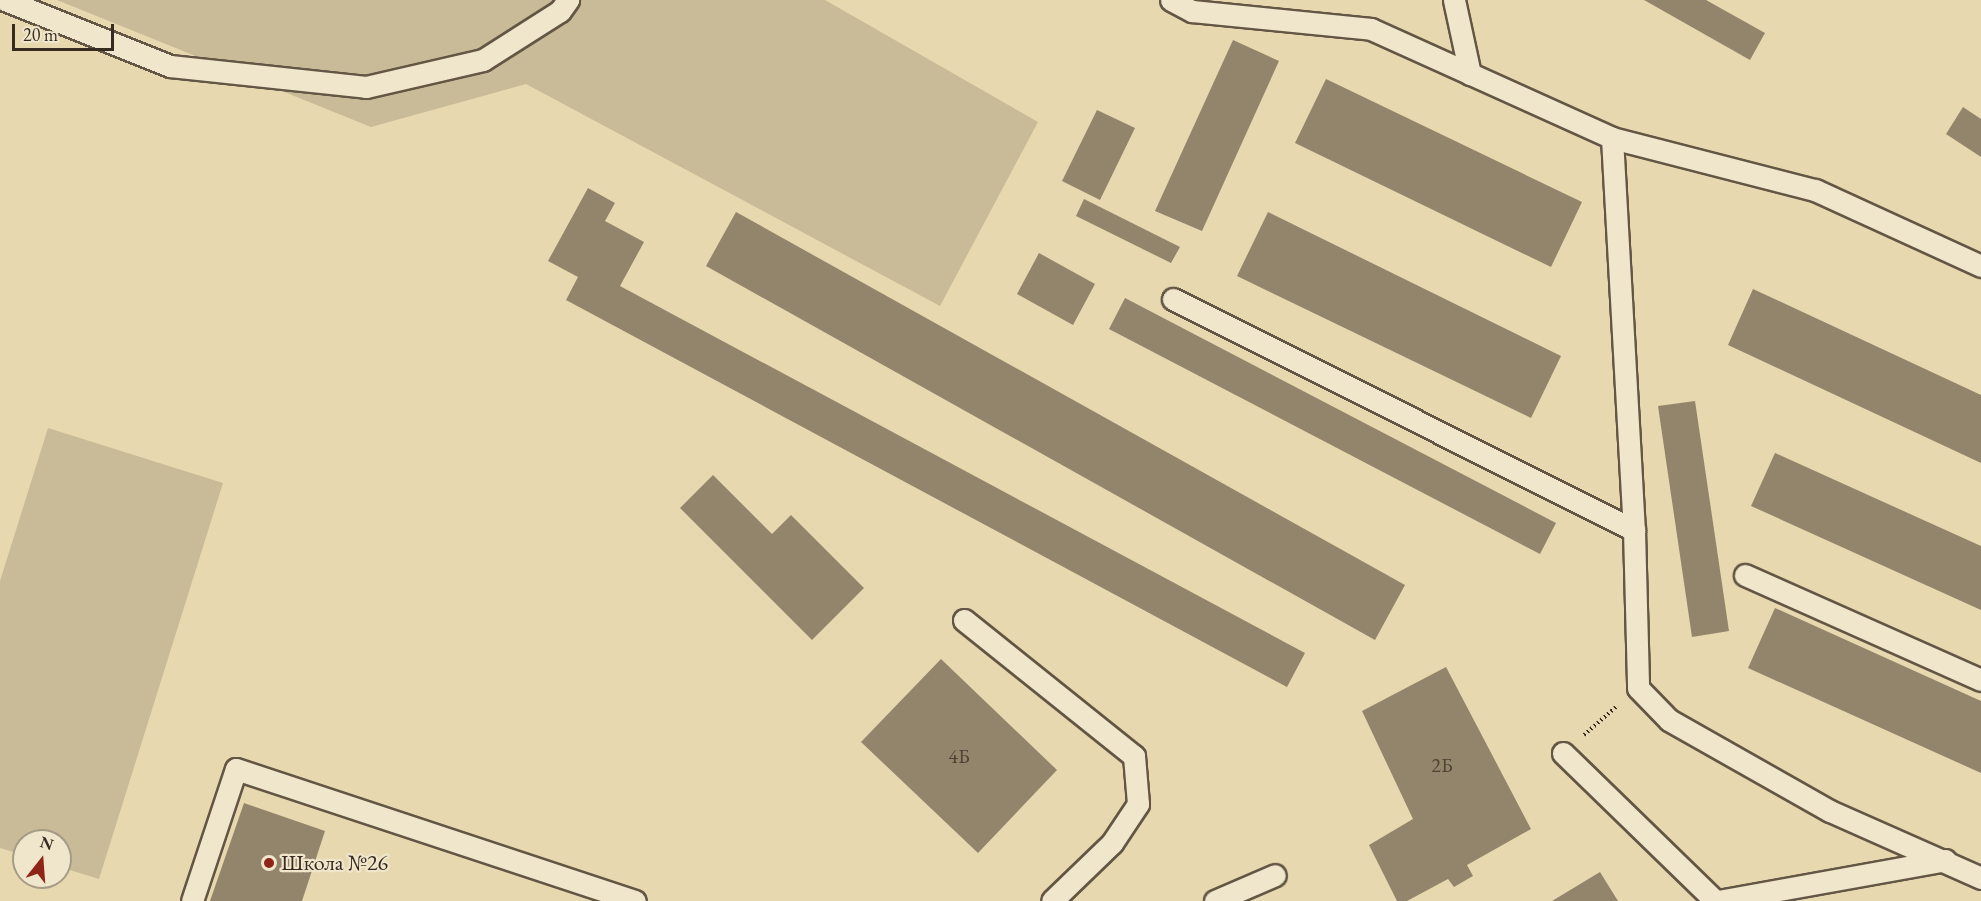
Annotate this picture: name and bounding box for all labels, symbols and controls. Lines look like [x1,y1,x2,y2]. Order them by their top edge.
scale bar [15,12,117,50]
text: 20 m [23,23,58,46]
house number: 4Б [948,744,970,768]
house number: 2Б [1431,753,1453,777]
north arrow [12,829,72,889]
text: N [38,831,56,855]
place label: Школа №26 [281,850,388,876]
marker: Школа №26 [262,856,276,870]

